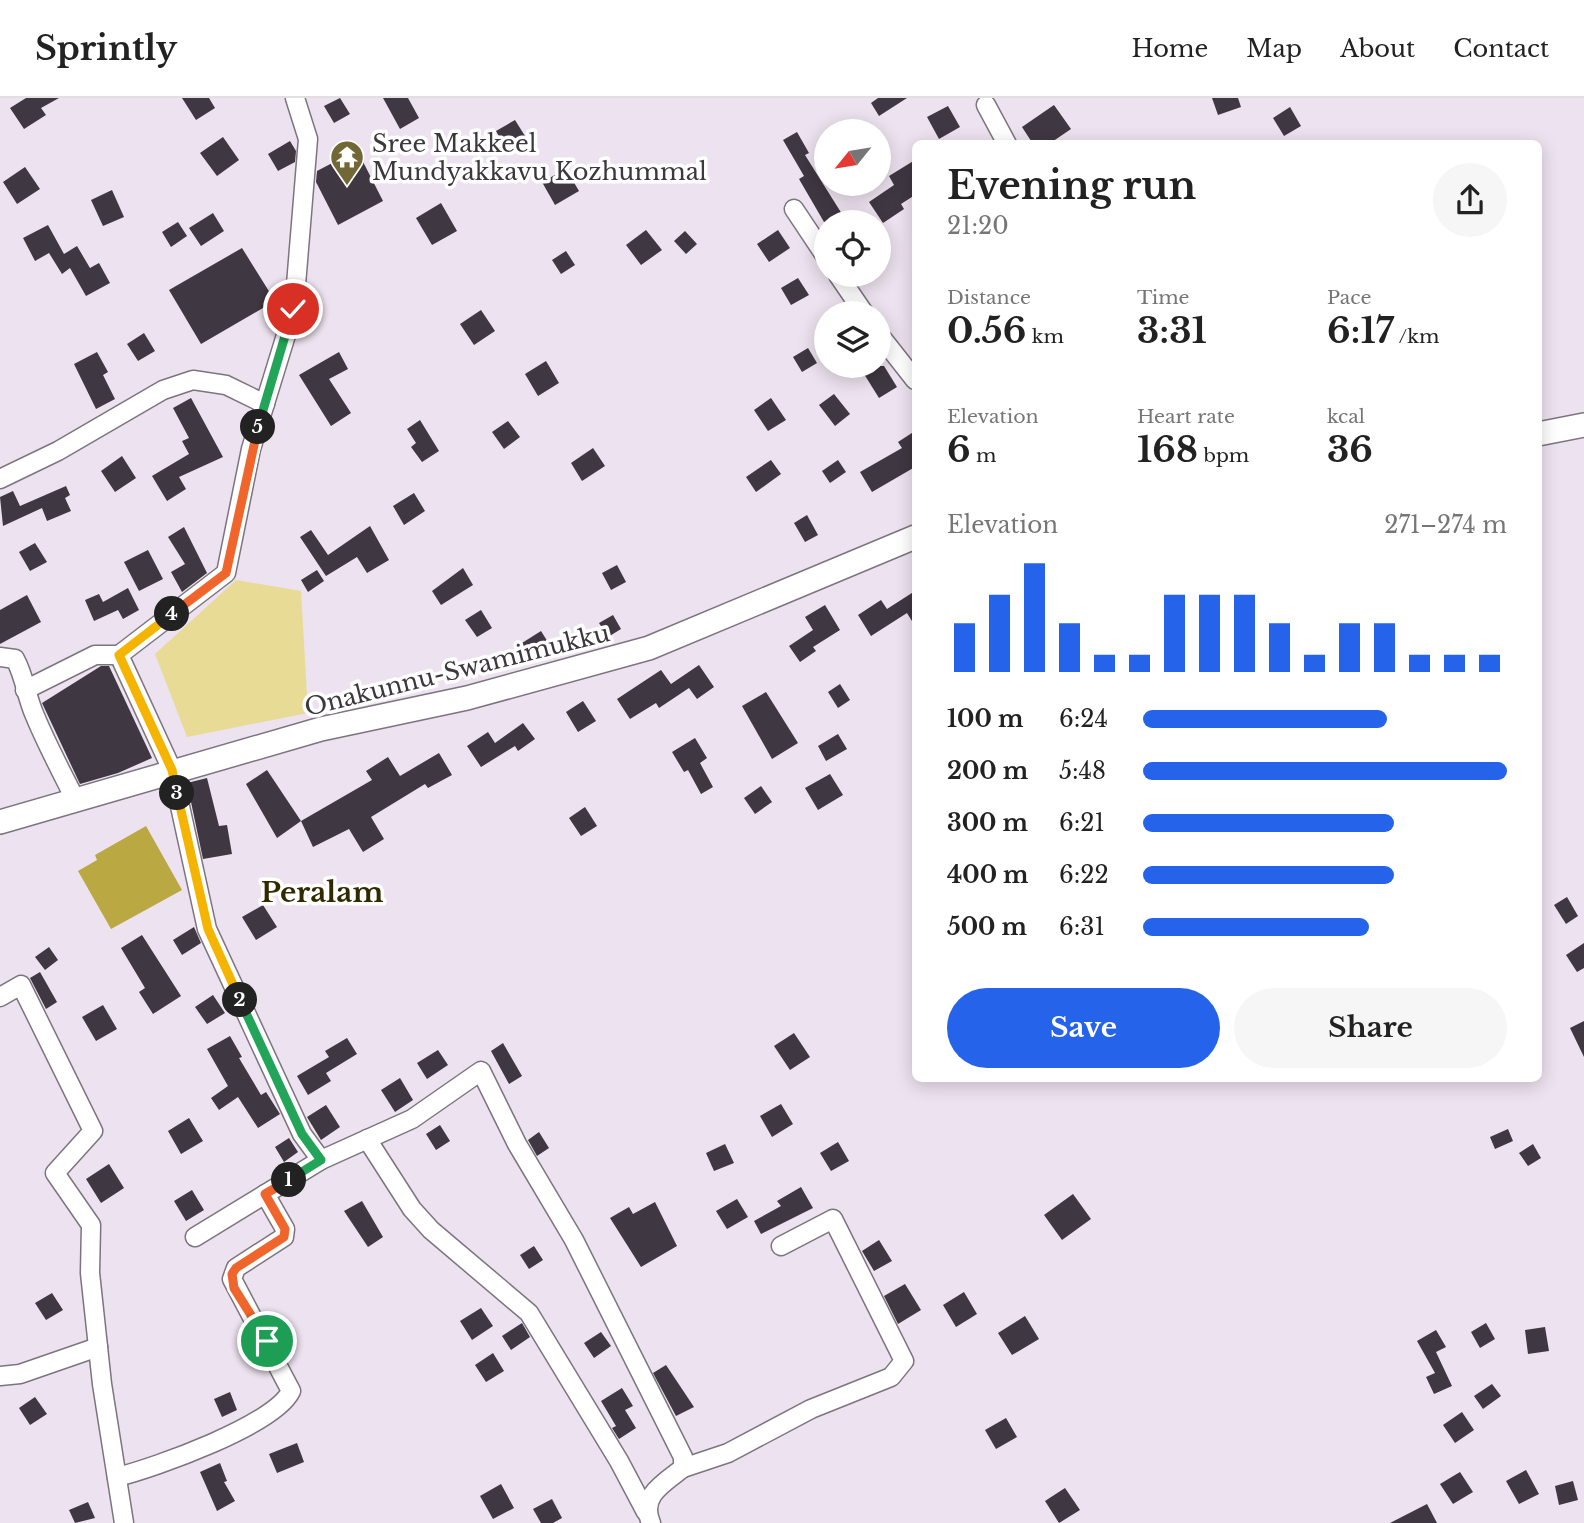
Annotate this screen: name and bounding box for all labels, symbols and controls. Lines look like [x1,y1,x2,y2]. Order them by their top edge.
text: Sprintly [35,28,177,69]
text: Home [1132,34,1208,63]
text: Map [1246,34,1302,63]
text: About [1340,34,1415,63]
text: Contact [1453,34,1549,63]
north arrow [814,119,891,196]
map controls [814,119,891,378]
place label: Sree Makkeel Mundyakkavu Kozhummal [372,129,707,186]
temple icon: Sree Makkeel Mundyakkavu Kozhummal [328,138,366,187]
text: Evening run [947,162,1196,209]
button: share [1433,163,1507,237]
button: locate [814,210,891,287]
text: 21:20 [947,212,1009,240]
pin [263,279,323,339]
text: Distance [947,286,1031,309]
text: Time [1137,286,1189,309]
text: Pace [1327,286,1371,309]
icon: check [274,290,312,328]
button: layers [814,301,891,378]
text: 0.56 [947,309,1026,352]
text: 3:31 [1137,309,1207,352]
text: 6:17 [1327,309,1394,352]
text: km [1026,325,1064,348]
text: /km [1394,325,1439,348]
text: Elevation [947,405,1039,428]
text: Heart rate [1137,405,1235,428]
text: kcal [1327,405,1365,428]
pin: 5 [240,410,276,444]
text: 5 [252,415,263,438]
text: 6 [947,428,971,471]
text: 168 [1137,428,1198,471]
text: 36 [1327,428,1373,471]
text: m [971,444,996,467]
text: bpm [1198,444,1249,467]
text: Elevation [947,511,1058,539]
text: 271–274 m [1384,511,1507,539]
pin: 4 [154,596,190,632]
text: 4 [165,602,178,625]
street label: Onakunnu-Swamimukku [301,618,613,722]
text: 100 m [947,705,1023,733]
text: 6:24 [1059,705,1108,733]
text: 200 m [947,757,1028,785]
text: 5:48 [1059,757,1106,785]
pin: 3 [160,776,194,810]
text: 3 [170,781,183,804]
text: 300 m [947,809,1028,837]
text: 6:21 [1059,809,1105,837]
text: 400 m [947,861,1029,889]
text: 6:22 [1059,861,1109,889]
district label: Peralam [261,875,383,910]
text: 500 m [947,913,1027,941]
text: 6:31 [1059,913,1105,941]
pin: 2 [222,982,258,1018]
text: 2 [233,988,246,1011]
button: Save [947,988,1220,1068]
button: Share [1234,988,1507,1068]
pin: 1 [272,1162,306,1198]
text: 1 [284,1168,293,1191]
pin [237,1311,297,1371]
icon: arrive [248,1322,286,1360]

